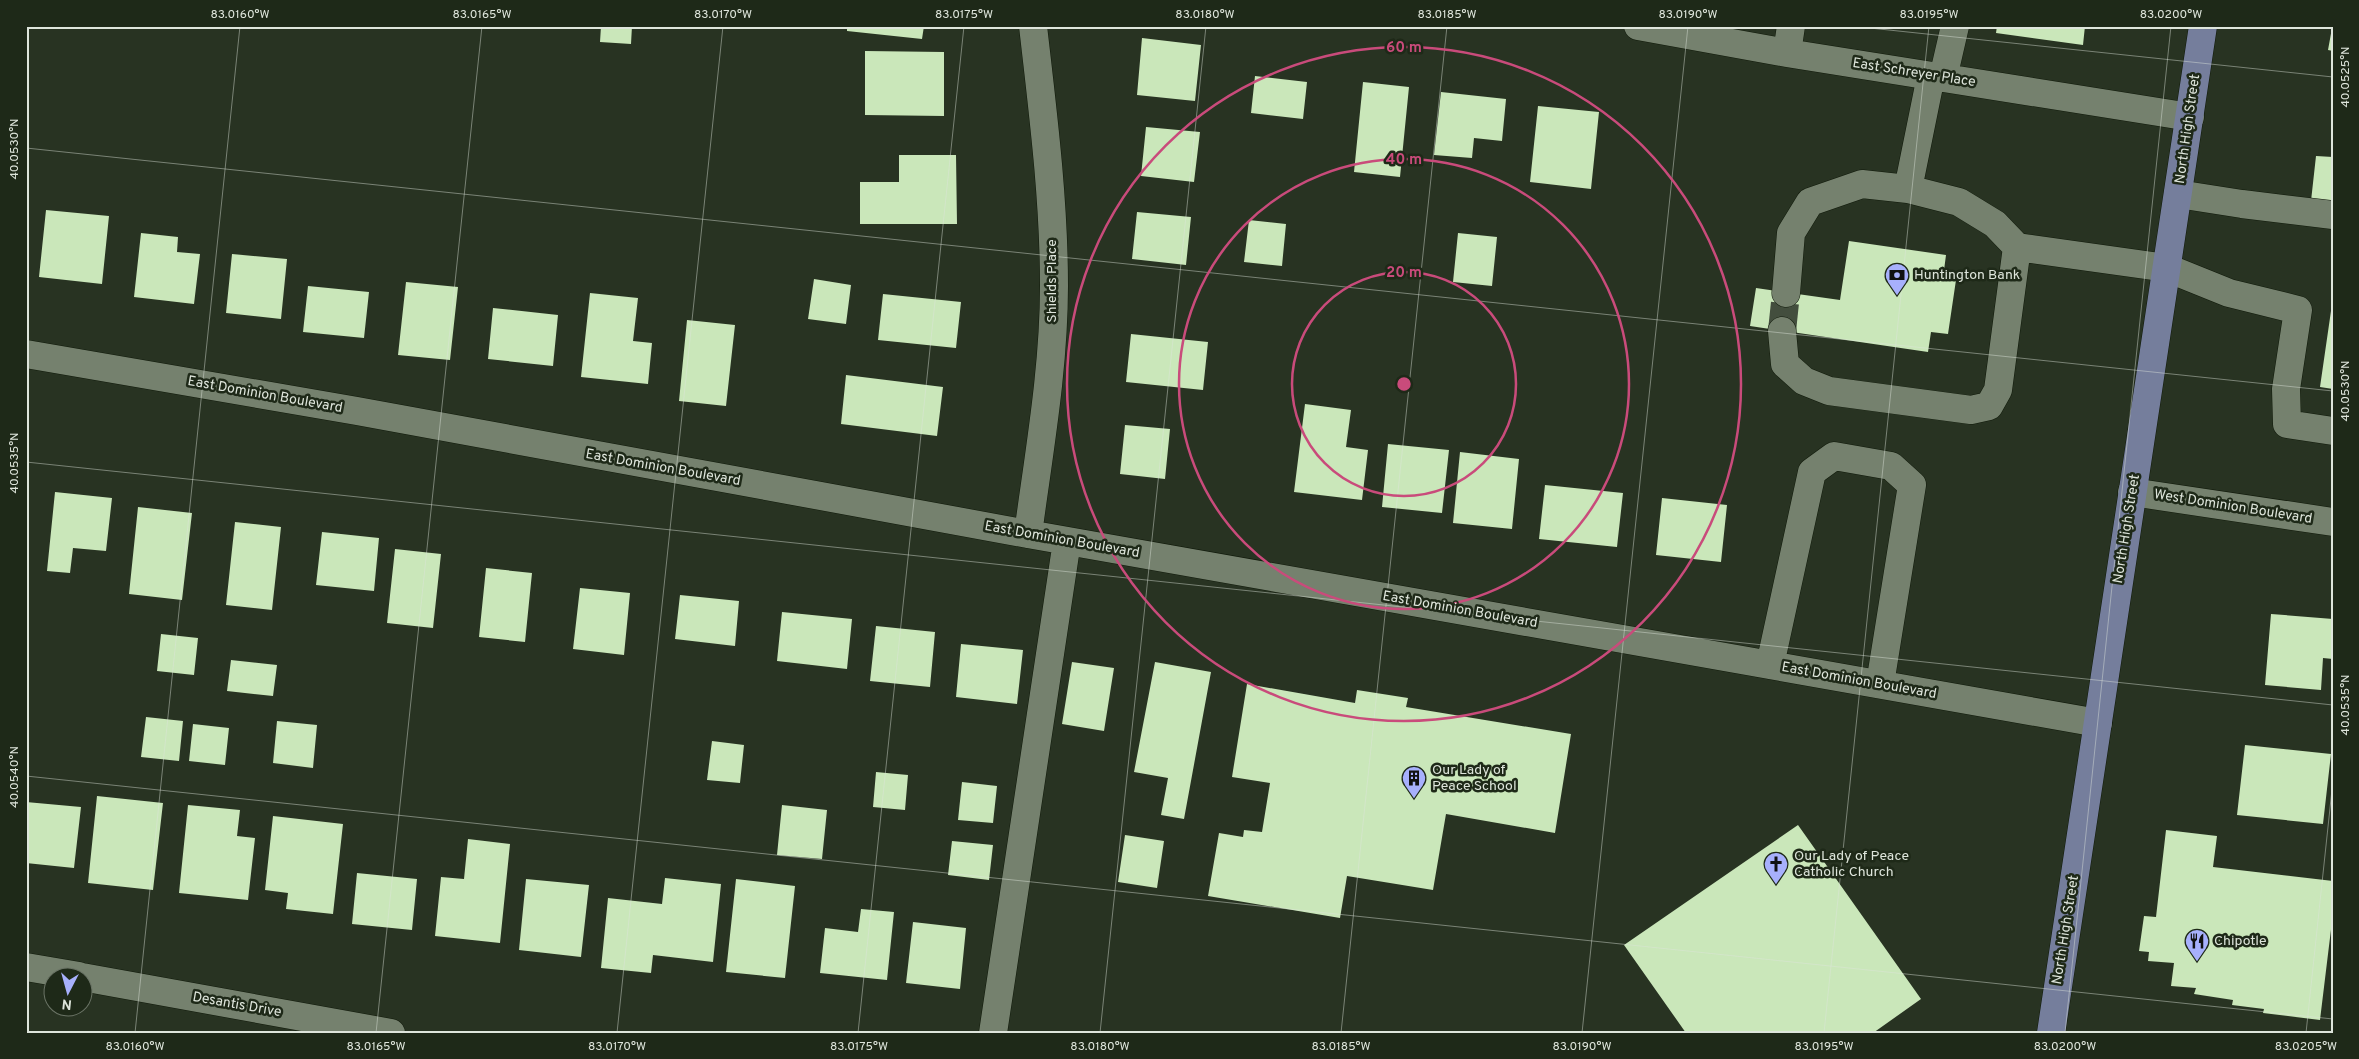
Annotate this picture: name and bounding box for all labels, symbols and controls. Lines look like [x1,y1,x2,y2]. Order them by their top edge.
text: 83.0160°W [210,7,270,23]
text: 83.0165°W [453,7,511,23]
text: 83.0170°W [694,7,752,23]
text: 83.0175°W [935,7,993,23]
text: 83.0180°W [1175,7,1235,23]
text: 83.0185°W [1417,7,1477,23]
text: 83.0190°W [1658,7,1718,23]
text: 83.0195°W [1900,7,1958,23]
text: 83.0200°W [2140,7,2202,23]
text: 60 m [1386,39,1422,58]
text: 40.0525°N [2338,46,2354,108]
street label: East Schreyer Place [1851,55,1977,91]
street label: North High Street [2172,73,2204,185]
text: 40.0530°N [7,118,23,180]
text: 40 m [1386,151,1422,170]
street label: Shields Place [1044,239,1061,323]
bank icon: Huntington Bank [1884,262,1910,296]
text: 20 m [1386,264,1422,283]
place label: Huntington Bank [1914,267,2020,284]
text: 40.0530°N [2338,360,2354,422]
street label: East Dominion Boulevard [186,373,344,417]
centre of rings [1395,375,1413,393]
text: 40.0535°N [7,432,23,494]
street label: East Dominion Boulevard [584,446,742,490]
street label: North High Street [2110,473,2144,585]
street label: West Dominion Boulevard [2153,486,2313,528]
street label: East Dominion Boulevard [983,518,1141,562]
street label: East Dominion Boulevard [1381,588,1539,632]
street label: East Dominion Boulevard [1780,659,1938,703]
text: 40.0535°N [2338,674,2354,736]
text: 40.0540°N [7,746,23,808]
place label: Our Lady of Peace School [1432,762,1517,795]
building icon: Our Lady of Peace School [1401,765,1427,799]
place label: Our Lady of Peace Catholic Church [1794,848,1909,881]
church icon: Our Lady of Peace Catholic Church [1763,851,1789,885]
street label: North High Street [2049,874,2083,986]
restaurant icon: Chipotle [2184,928,2210,962]
place label: Chipotle [2214,933,2267,950]
north arrow [42,966,92,1016]
street label: Desantis Drive [191,989,283,1021]
text: N [61,994,73,1012]
text: 83.0160°W [105,1039,165,1055]
text: 83.0165°W [347,1039,405,1055]
text: 83.0170°W [588,1039,646,1055]
text: 83.0175°W [830,1039,888,1055]
text: 83.0180°W [1070,1039,1130,1055]
text: 83.0185°W [1311,1039,1371,1055]
text: 83.0190°W [1552,1039,1612,1055]
text: 83.0195°W [1795,1039,1853,1055]
text: 83.0200°W [2034,1039,2096,1055]
text: 83.0205°W [2275,1039,2337,1055]

